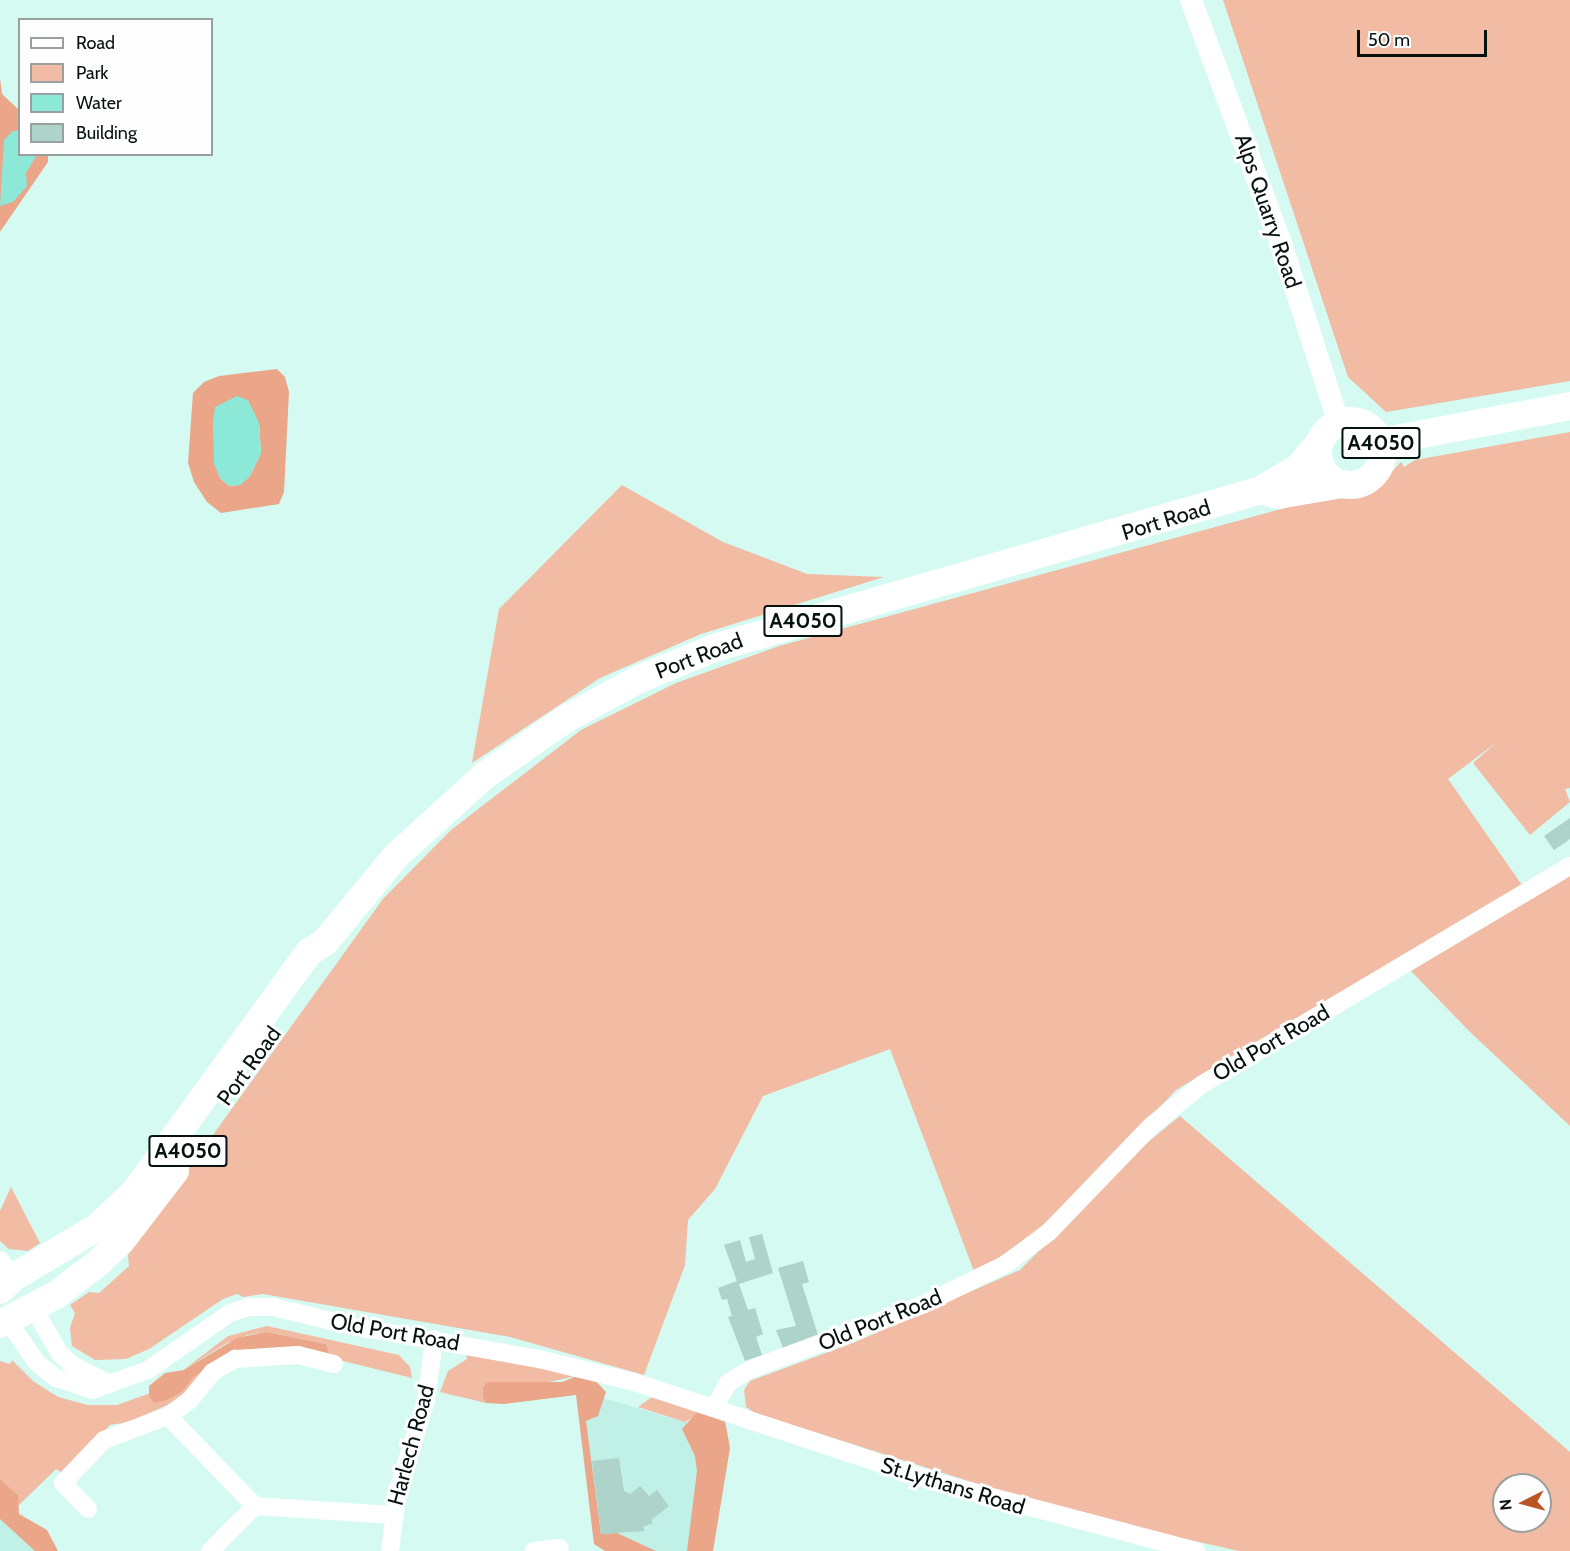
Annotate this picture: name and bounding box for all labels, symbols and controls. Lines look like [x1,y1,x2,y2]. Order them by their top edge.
legend [18,18,213,156]
scale bar [1360,18,1490,56]
text: 50 m [1368,29,1410,51]
text: Road [76,32,115,54]
text: Park [76,62,108,84]
text: Water [76,92,122,114]
text: Building [76,122,137,144]
street label: Alps Quarry Road [1229,130,1307,292]
road number: A4050 [1340,425,1422,461]
street label: Port Road [1118,494,1214,546]
road number: A4050 [762,603,844,639]
street label: Port Road [652,627,746,685]
street label: Old Port Road [1208,999,1334,1087]
street label: Port Road [211,1021,287,1111]
road number: A4050 [148,1133,228,1169]
street label: Old Port Road [815,1283,945,1357]
street label: Old Port Road [328,1308,462,1356]
street label: Harlech Road [382,1382,440,1508]
street label: St.Lythans Road [878,1452,1028,1520]
north arrow [1492,1473,1552,1533]
text: N [1496,1498,1516,1511]

